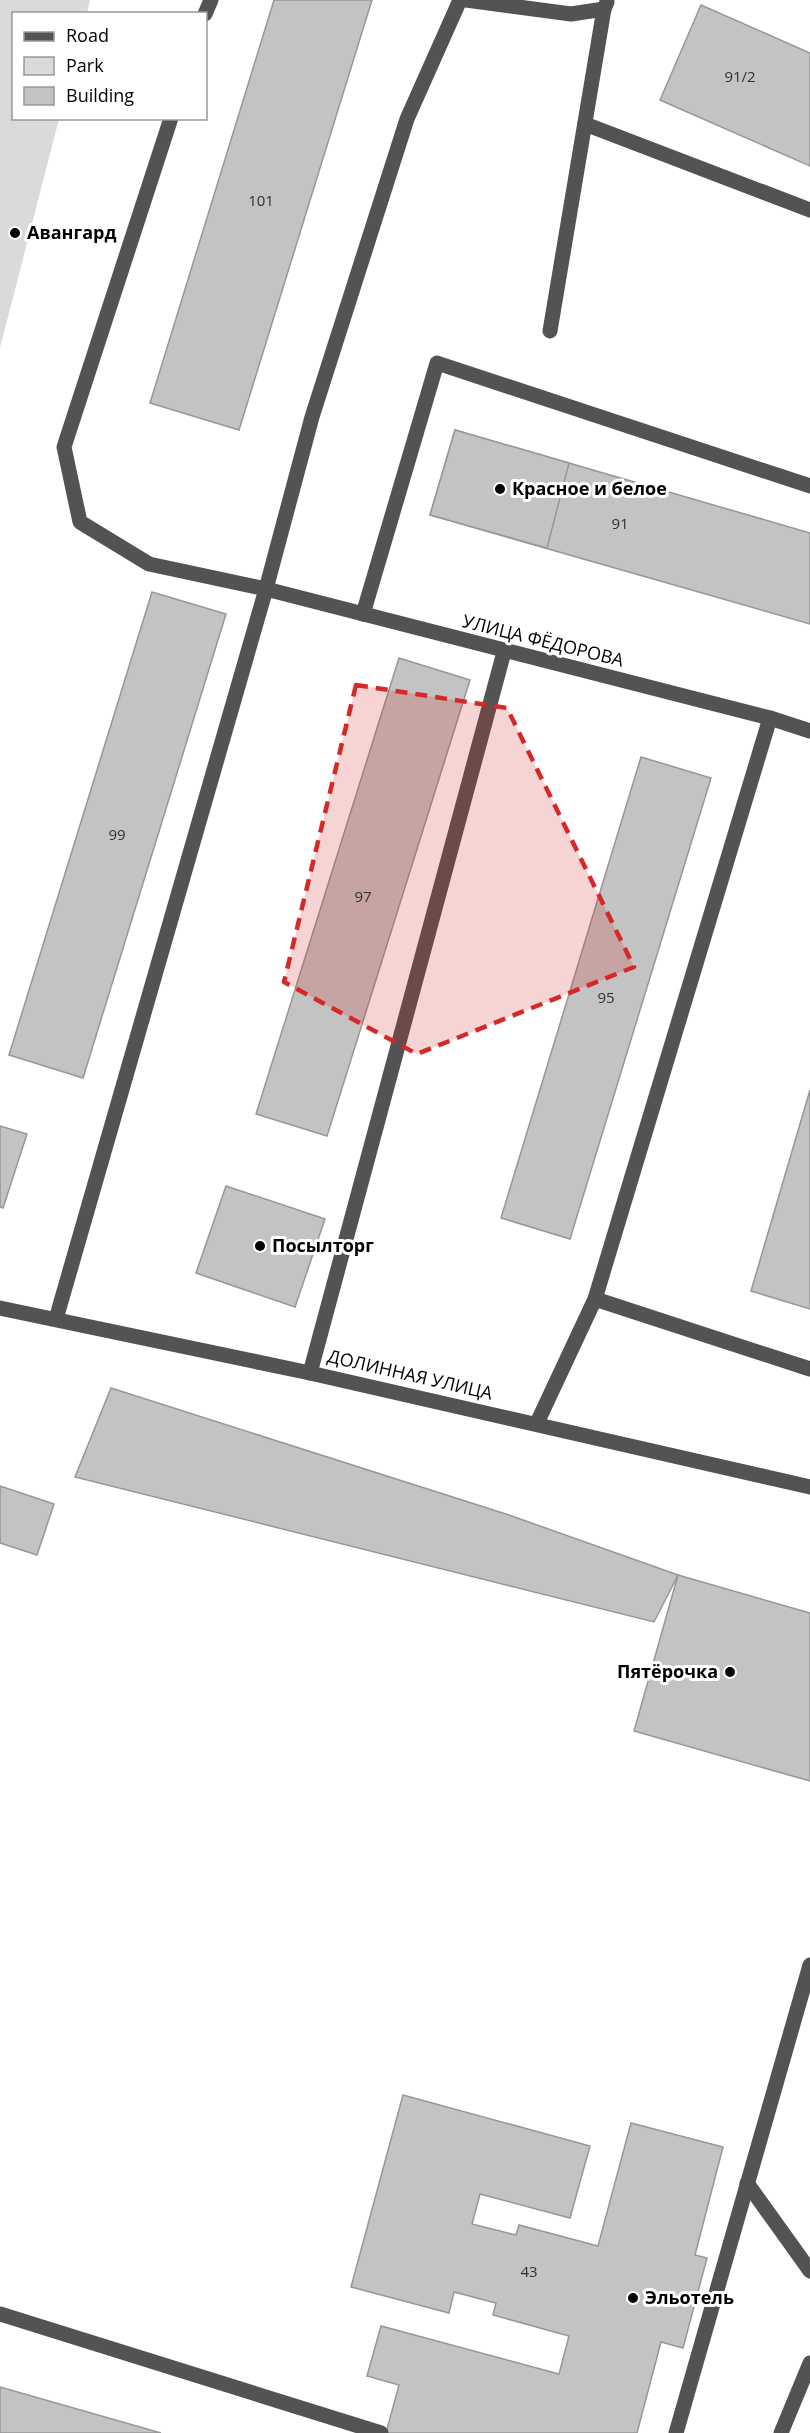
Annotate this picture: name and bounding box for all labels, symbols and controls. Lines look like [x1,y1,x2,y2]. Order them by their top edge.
legend [12,12,207,120]
text: Road [66,23,109,47]
text: Park [66,53,104,77]
house number: 91/2 [724,66,756,86]
text: Building [66,83,134,107]
house number: 101 [248,190,274,210]
place label: Авангард [27,220,116,244]
marker: Авангард [8,226,22,240]
place label: Красное и белое [512,476,667,500]
marker: Красное и белое [493,482,507,496]
house number: 91 [611,513,629,533]
street label: УЛИЦА ФЁДОРОВА [460,608,627,672]
house number: 99 [108,824,126,844]
house number: 97 [354,886,372,906]
house number: 95 [597,987,615,1007]
place label: Посылторг [272,1233,374,1257]
marker: Посылторг [253,1239,267,1253]
street label: ДОЛИННАЯ УЛИЦА [325,1343,496,1405]
place label: Пятёрочка [617,1659,718,1683]
marker: Пятёрочка [723,1665,737,1679]
house number: 43 [520,2261,538,2281]
place label: Эльотель [645,2285,734,2309]
marker: Эльотель [626,2291,640,2305]

